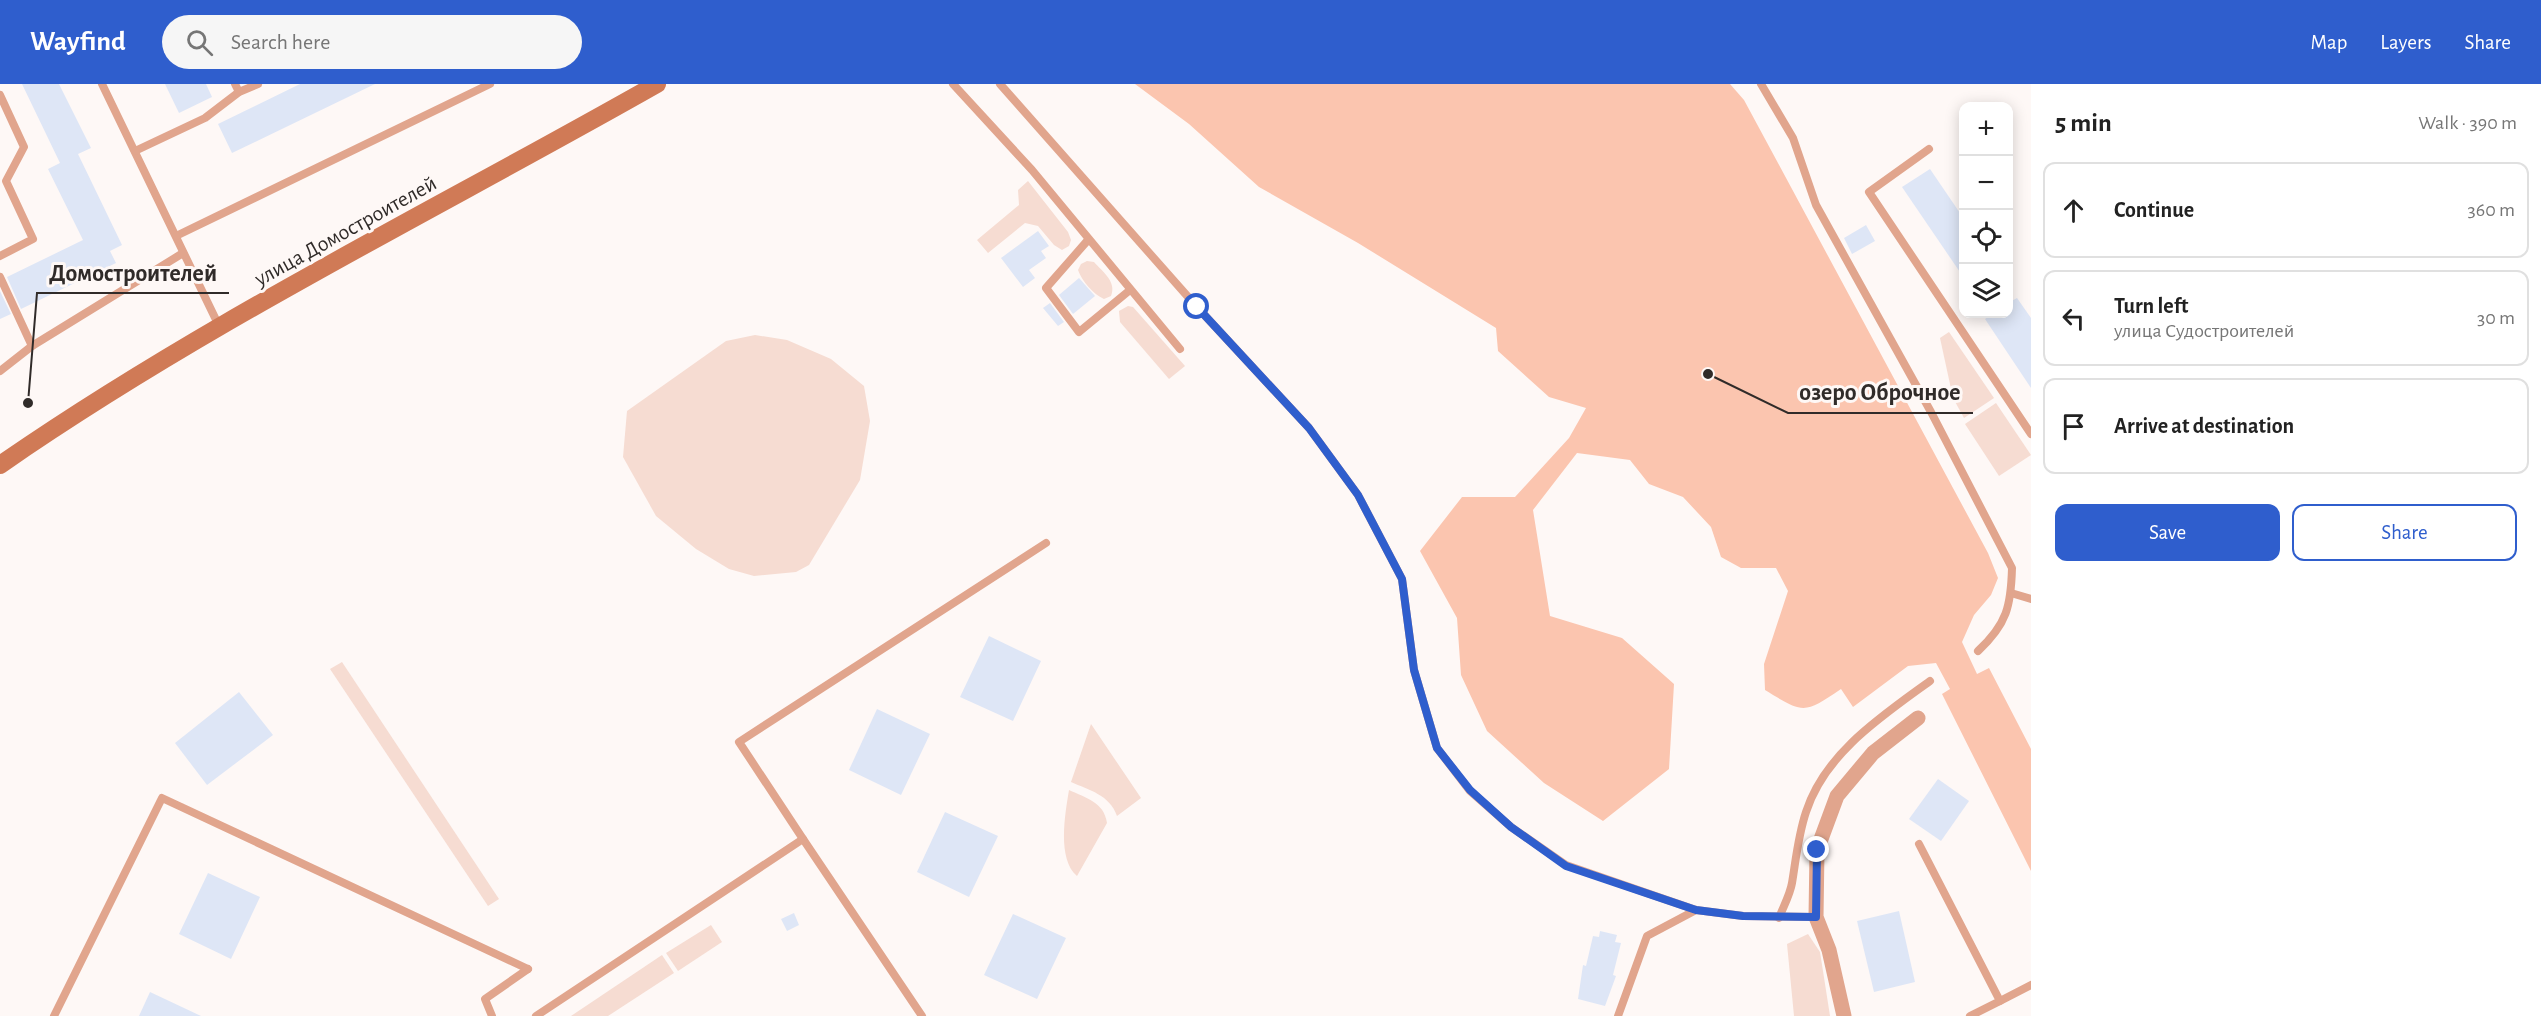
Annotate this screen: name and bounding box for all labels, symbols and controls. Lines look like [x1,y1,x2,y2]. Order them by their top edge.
search box [162,15,582,69]
icon: search [183,26,216,59]
text: Wayfind [30,28,126,56]
text: Search here [231,31,330,53]
text: Map [2311,32,2347,53]
text: Layers [2380,32,2431,53]
text: Share [2464,32,2511,53]
map controls [1959,102,2013,318]
button: + [1959,102,2013,156]
text: 5 min [2055,110,2112,136]
text: Walk · 390 m [2418,113,2517,133]
button: − [1959,156,2013,210]
street label: улица Домостроителей [250,172,440,291]
icon: ahead [2057,194,2090,227]
text: Continue [2114,199,2194,221]
text: 360 m [2468,200,2515,220]
button: locate [1959,210,2013,264]
callout: Домостроителей [37,251,229,293]
text: Домостроителей [49,262,217,286]
button: layers [1959,264,2013,318]
route start [1183,293,1209,319]
text: Turn left [2114,295,2188,317]
icon: left [2057,302,2090,335]
text: 30 m [2477,308,2515,328]
text: улица Судостроителей [2114,321,2294,341]
callout: озеро Оброчное [1788,371,1973,413]
text: озеро Оброчное [1799,381,1961,405]
icon: arrive [2057,410,2090,443]
text: Arrive at destination [2114,415,2294,437]
button: Save [2055,504,2280,561]
button: Share [2292,504,2517,561]
route end [1803,836,1829,862]

